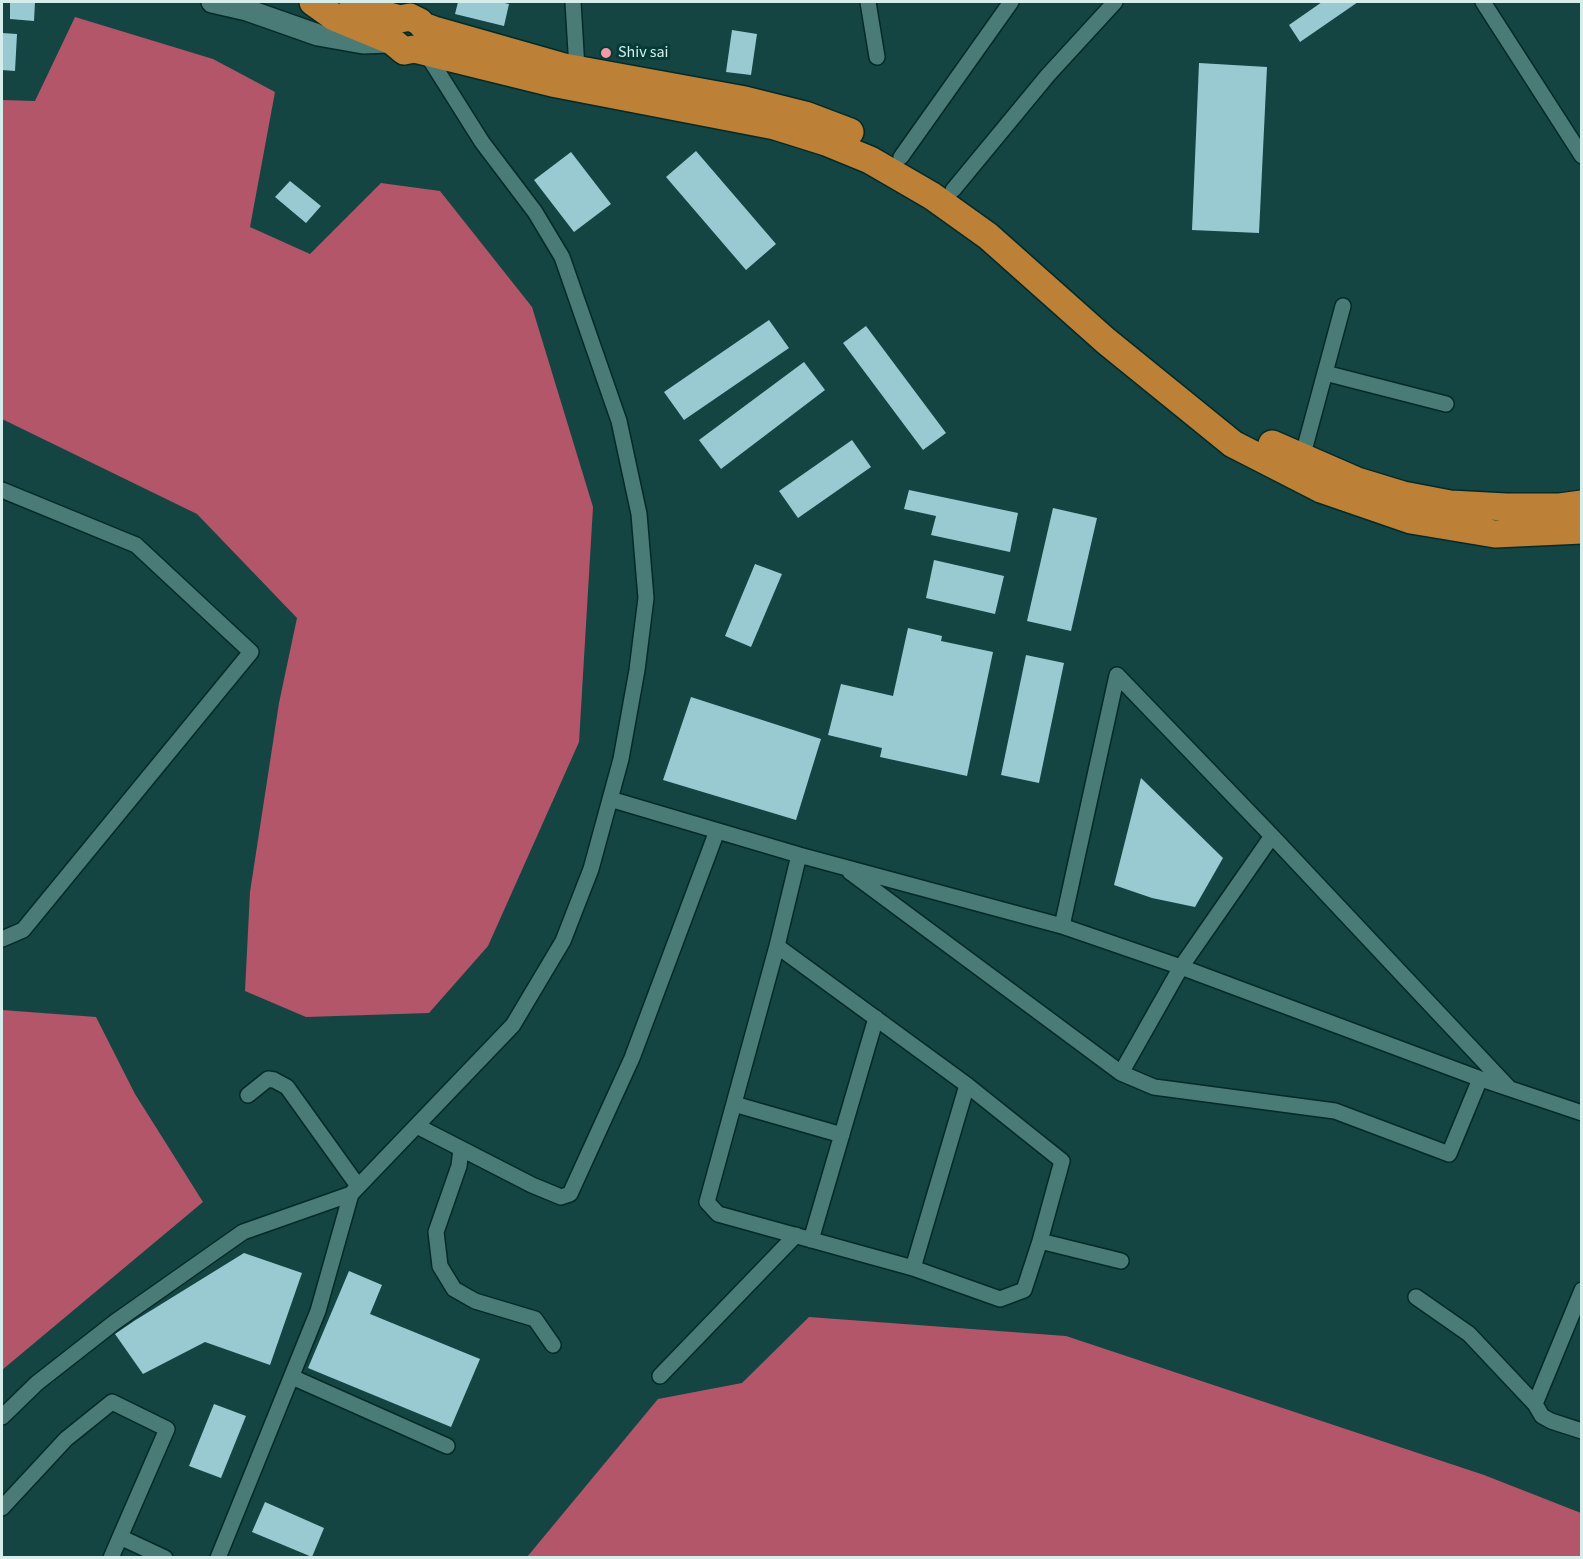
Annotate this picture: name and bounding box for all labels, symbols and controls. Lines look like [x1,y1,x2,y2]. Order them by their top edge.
place label: Shiv sai [618,43,669,63]
marker: Shiv sai [599,46,613,60]

